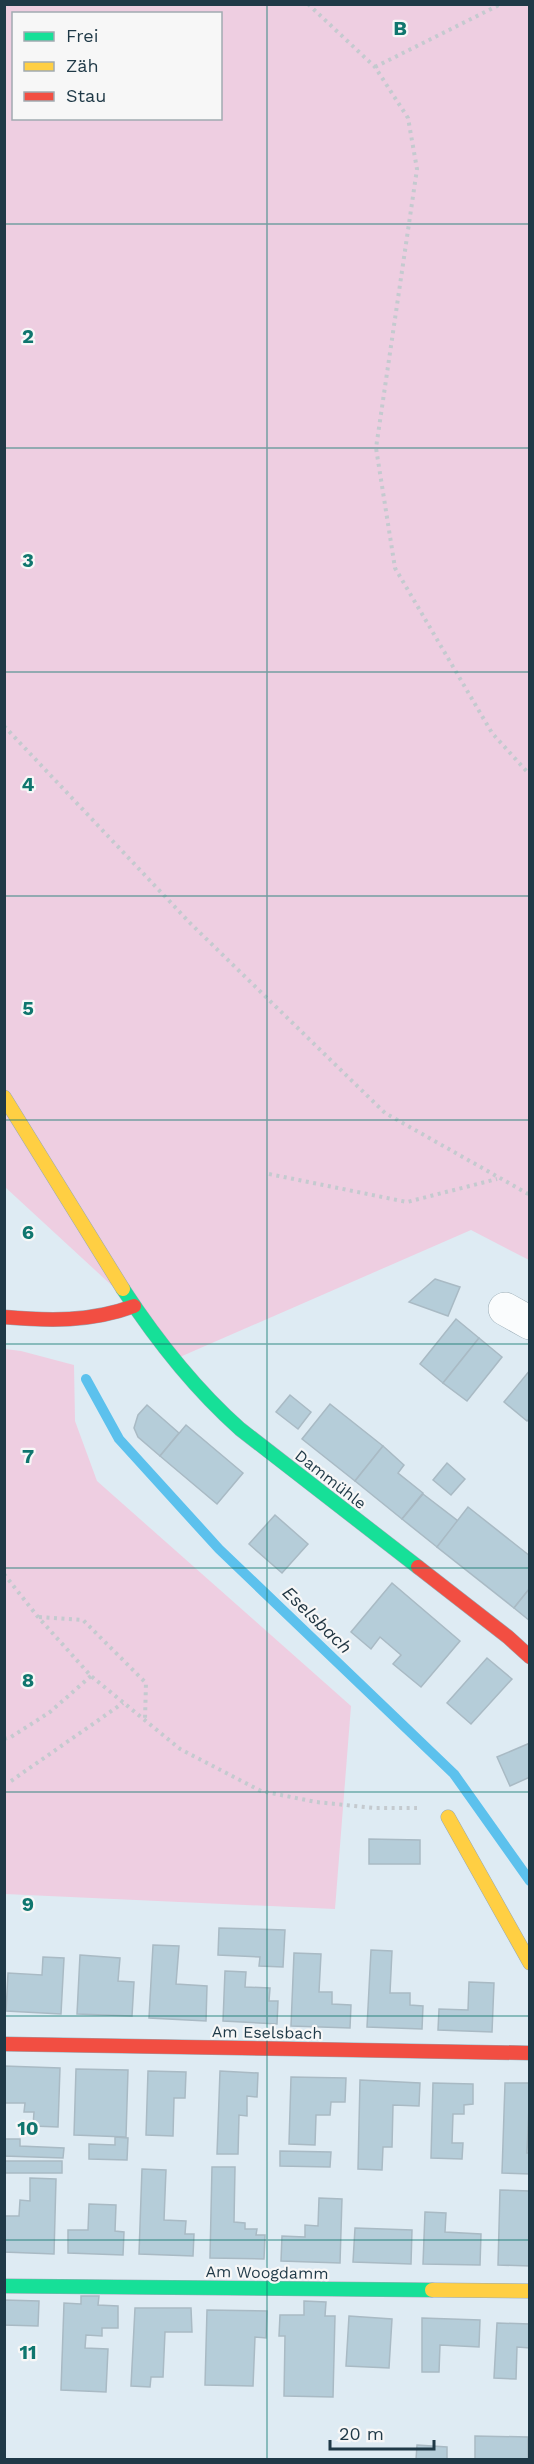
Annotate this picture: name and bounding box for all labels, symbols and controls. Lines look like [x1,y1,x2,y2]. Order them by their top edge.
legend [12,12,222,120]
text: B [393,16,407,40]
text: Frei [66,25,98,46]
text: Zäh [66,55,99,76]
text: Stau [66,85,106,106]
text: 2 [22,324,34,348]
text: 3 [22,548,34,572]
text: 4 [22,772,35,796]
text: 5 [22,996,34,1020]
text: 6 [22,1220,34,1244]
text: 7 [22,1444,34,1468]
street label: Dammühle [291,1446,370,1513]
water label: Eselsbach [278,1582,356,1658]
text: 8 [22,1668,34,1692]
text: 9 [22,1892,34,1916]
street label: Am Eselsbach [212,2022,322,2043]
text: 10 [17,2116,39,2140]
street label: Am Woogdamm [205,2262,329,2283]
text: 11 [19,2340,37,2364]
scale bar [330,2413,434,2451]
text: 20 m [339,2423,384,2444]

